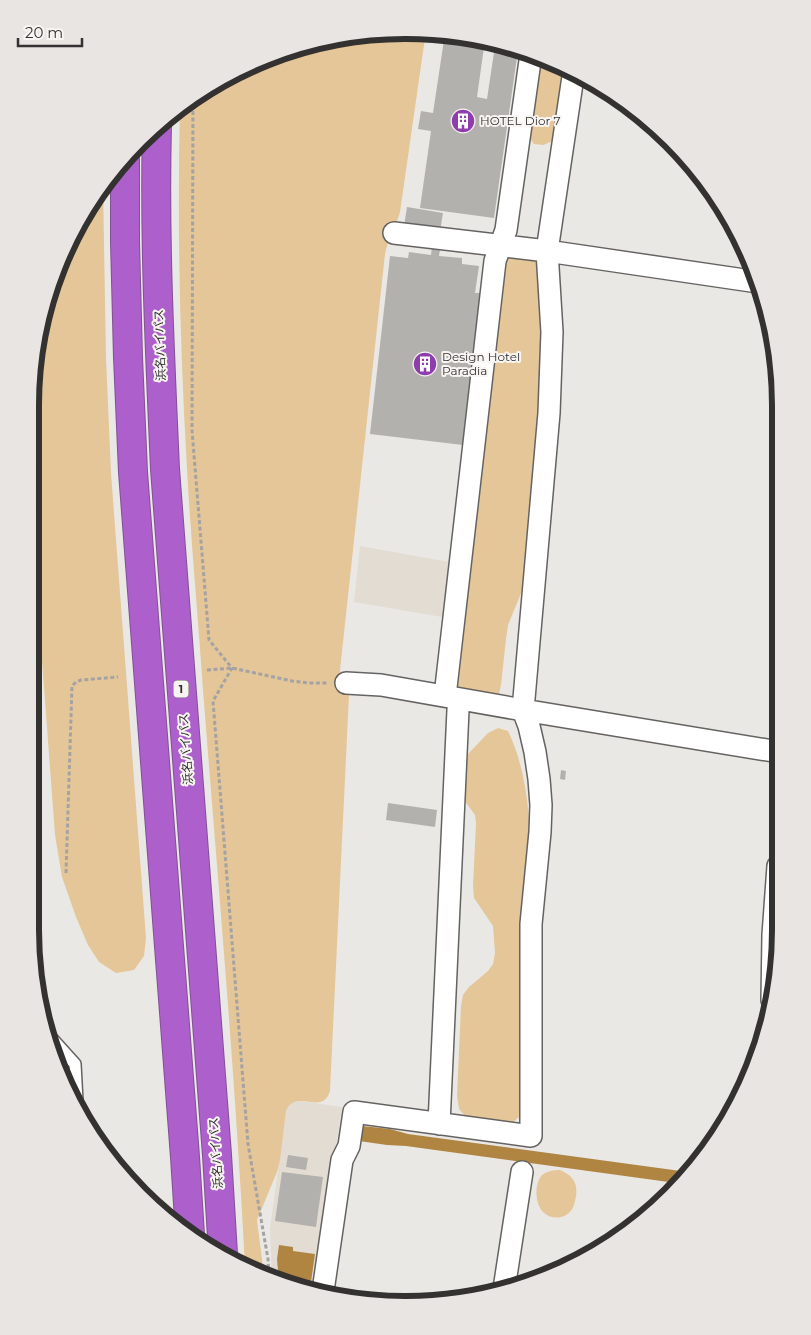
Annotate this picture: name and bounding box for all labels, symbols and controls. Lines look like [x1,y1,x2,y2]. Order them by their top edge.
scale bar [18,15,81,47]
text: 20 m [25,23,63,42]
building icon: HOTEL Dior 7 [450,108,476,134]
place label: HOTEL Dior 7 [480,113,561,128]
street label: 浜名バイパス [151,309,168,381]
place label: Design Hotel Paradia [442,349,520,378]
building icon: Design Hotel Paradia [412,351,438,377]
road number: 1 [174,681,188,698]
street label: 浜名バイパス [176,713,195,785]
street label: 浜名バイパス [206,1117,225,1189]

